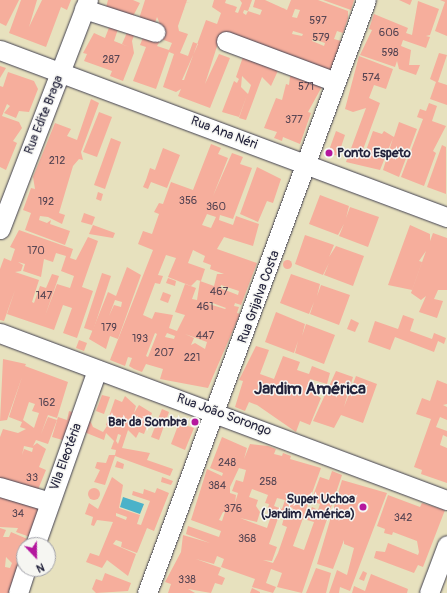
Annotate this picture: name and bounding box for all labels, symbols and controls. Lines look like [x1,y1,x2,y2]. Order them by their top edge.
house number: 597 [309,14,327,28]
house number: 606 [379,26,399,40]
house number: 579 [312,31,330,45]
house number: 598 [381,46,399,60]
house number: 287 [102,53,120,67]
house number: 574 [362,71,380,85]
street label: Rua Edite Braga [21,73,67,157]
house number: 571 [298,80,314,94]
street label: Rua Ana Néri [188,113,260,153]
house number: 377 [285,113,303,127]
place label: Ponto Espeto [337,145,411,161]
marker: Ponto Espeto [324,148,334,158]
house number: 212 [49,154,65,168]
house number: 356 [179,194,197,208]
house number: 192 [38,195,54,209]
house number: 360 [206,200,226,214]
house number: 170 [27,244,45,258]
street label: Rua Grijalva Costa [235,248,283,346]
house number: 467 [210,285,228,299]
house number: 147 [36,289,52,303]
house number: 461 [196,300,214,314]
house number: 179 [101,321,117,335]
house number: 447 [196,329,214,343]
house number: 193 [132,332,148,346]
house number: 207 [154,346,174,360]
house number: 221 [184,351,200,365]
district label: Jardim América [254,379,366,399]
street label: Rua João Sorongo [175,391,273,439]
house number: 162 [39,396,55,410]
place label: Bar da Sombra [108,414,187,430]
marker: Bar da Sombra [190,417,200,427]
street label: Vila Eleotéria [47,421,85,493]
house number: 248 [218,456,236,470]
house number: 33 [26,471,38,485]
house number: 258 [259,475,277,489]
house number: 384 [208,479,226,493]
place label: Super Uchoa (Jardim América) [261,492,355,523]
house number: 376 [224,502,242,516]
marker: Super Uchoa (Jardim América) [358,502,368,512]
house number: 34 [12,507,24,521]
house number: 342 [394,511,412,525]
house number: 368 [238,532,256,546]
north arrow [16,537,56,577]
text: N [34,560,46,575]
house number: 338 [178,573,196,587]

